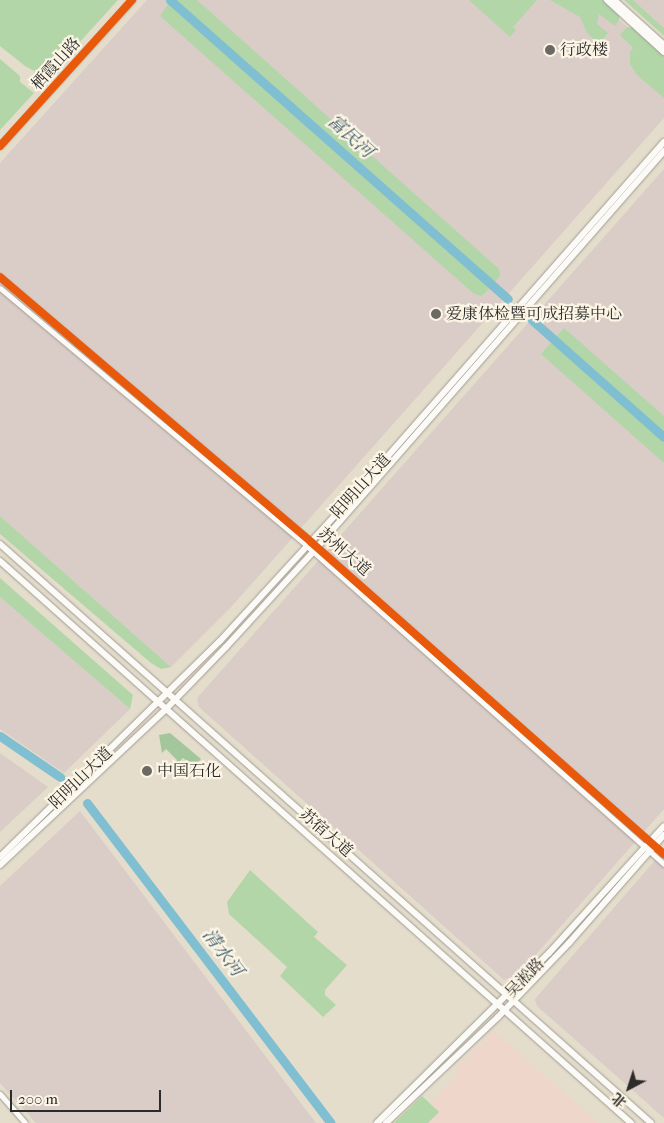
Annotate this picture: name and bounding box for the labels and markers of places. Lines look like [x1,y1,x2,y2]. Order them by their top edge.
place label: 行政楼 [560,40,608,60]
marker: 行政楼 [544,44,556,56]
place label: 爱康体检暨可成招募中心 [446,304,622,324]
marker: 爱康体检暨可成招募中心 [430,308,442,320]
place label: 中国石化 [157,761,221,781]
marker: 中国石化 [141,765,153,777]

